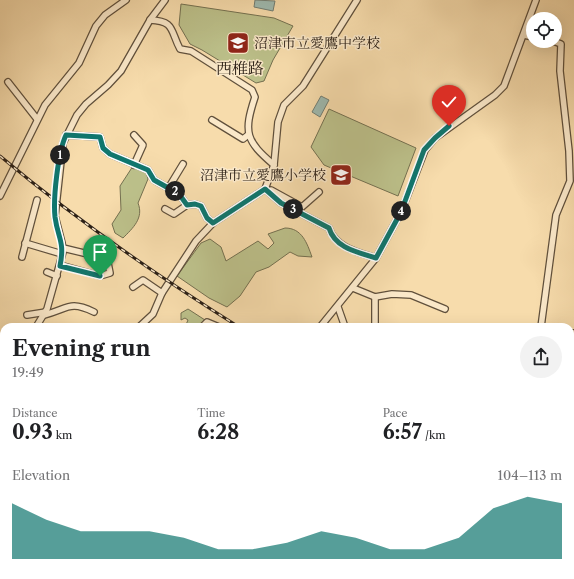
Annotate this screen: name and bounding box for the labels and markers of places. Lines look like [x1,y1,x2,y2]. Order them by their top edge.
school or university icon: 沼津市立愛鷹中学校 [225,30,251,56]
place label: 沼津市立愛鷹中学校 [254,34,380,52]
pin [432,85,466,126]
pin: 1 [50,145,70,165]
school or university icon: 沼津市立愛鷹小学校 [328,162,354,188]
place label: 沼津市立愛鷹小学校 [200,166,326,184]
pin: 2 [165,181,185,201]
pin: 3 [283,199,303,219]
pin: 4 [391,201,411,221]
pin [83,235,117,276]

